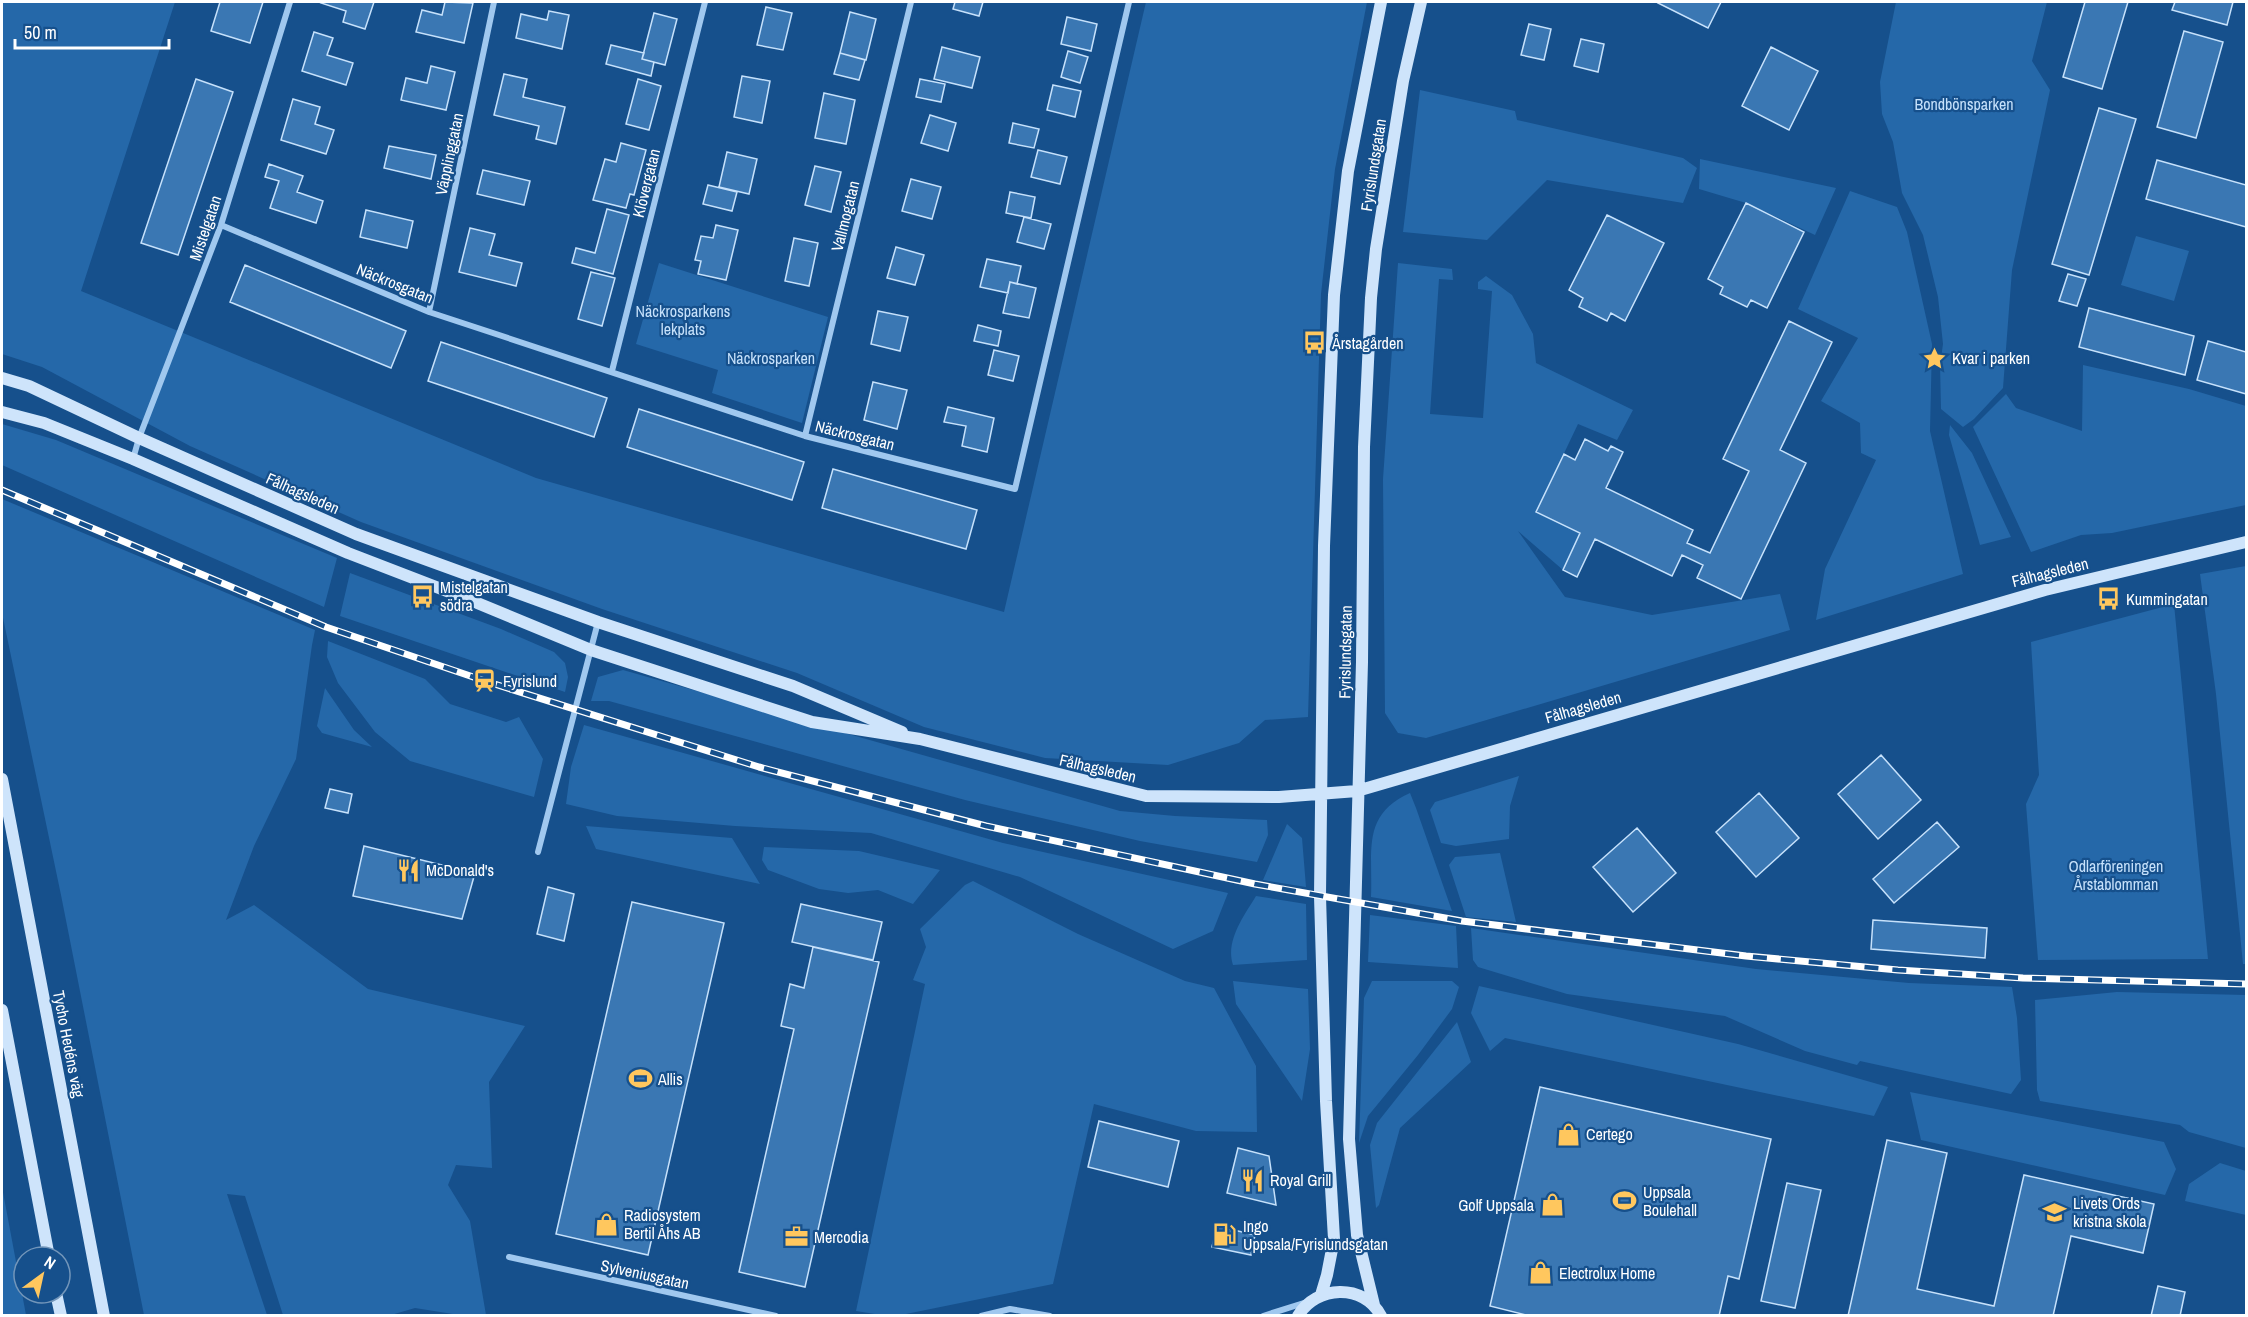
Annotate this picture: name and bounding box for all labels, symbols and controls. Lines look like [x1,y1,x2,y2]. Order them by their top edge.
scale bar [15,12,170,50]
text: 50 m [24,20,57,45]
park label: Bondbönsparken [1914,93,2014,115]
street label: Väpplinggatan [430,111,468,197]
street label: Fyrislundsgatan [1355,117,1391,213]
street label: Klövergatan [627,146,665,220]
street label: Vallmogatan [826,178,864,254]
street label: Mistelgatan [184,192,226,264]
street label: Näckrosgatan [353,258,437,308]
park label: Näckrosparkens lekplats [636,300,730,340]
bus stop icon: Årstagården [1301,330,1327,356]
place label: Årstagården [1331,332,1403,354]
place icon: Kvar i parken [1921,345,1947,371]
park label: Näckrosparken [727,347,815,369]
place label: Kvar i parken [1952,347,2030,369]
street label: Näckrosgatan [813,415,897,455]
street label: Fålhagsleden [263,467,343,519]
street label: Fålhagsleden [2009,552,2091,592]
place label: Mistelgatan södra [440,576,508,616]
bus stop icon: Mistelgatan södra [409,583,435,609]
bus stop icon: Kummingatan [2095,586,2121,612]
place label: Kummingatan [2126,588,2208,610]
street label: Fyrislundsgatan [1333,605,1357,699]
station icon: Fyrislund [472,668,498,694]
place label: Fyrislund [503,670,557,692]
street label: Fålhagsleden [1542,686,1624,728]
street label: Fålhagsleden [1057,748,1139,788]
park label: Odlarföreningen Årstablomman [2069,855,2163,895]
restaurant icon: McDonald's [395,857,421,883]
place label: McDonald's [426,859,494,881]
street label: Tycho Hedéns väg [48,989,90,1100]
sports icon: Allis [627,1066,653,1092]
place label: Allis [657,1068,683,1090]
shop icon: Certego [1555,1121,1581,1147]
place label: Certego [1586,1123,1633,1145]
restaurant icon: Royal Grill [1239,1167,1265,1193]
place label: Royal Grill [1270,1169,1331,1191]
place label: Uppsala Boulehall [1643,1181,1697,1221]
sports icon: Uppsala Boulehall [1612,1188,1638,1214]
shop icon: Golf Uppsala [1539,1192,1565,1218]
place label: Livets Ords kristna skola [2073,1192,2147,1232]
place label: Golf Uppsala [1458,1194,1535,1216]
school or university icon: Livets Ords kristna skola [2042,1199,2068,1225]
place label: Radiosystem Bertil Åhs AB [624,1204,701,1244]
shop icon: Radiosystem Bertil Åhs AB [593,1211,619,1237]
place label: Ingo Uppsala/Fyrislundsgatan [1243,1215,1388,1255]
fuel station icon: Ingo Uppsala/Fyrislundsgatan [1212,1222,1238,1248]
office icon: Mercodia [783,1224,809,1250]
place label: Mercodia [814,1226,869,1248]
north arrow [12,1245,72,1305]
text: N [40,1251,60,1274]
street label: Sylveniusgatan [599,1254,691,1294]
shop icon: Electrolux Home [1528,1260,1554,1286]
place label: Electrolux Home [1559,1262,1655,1284]

